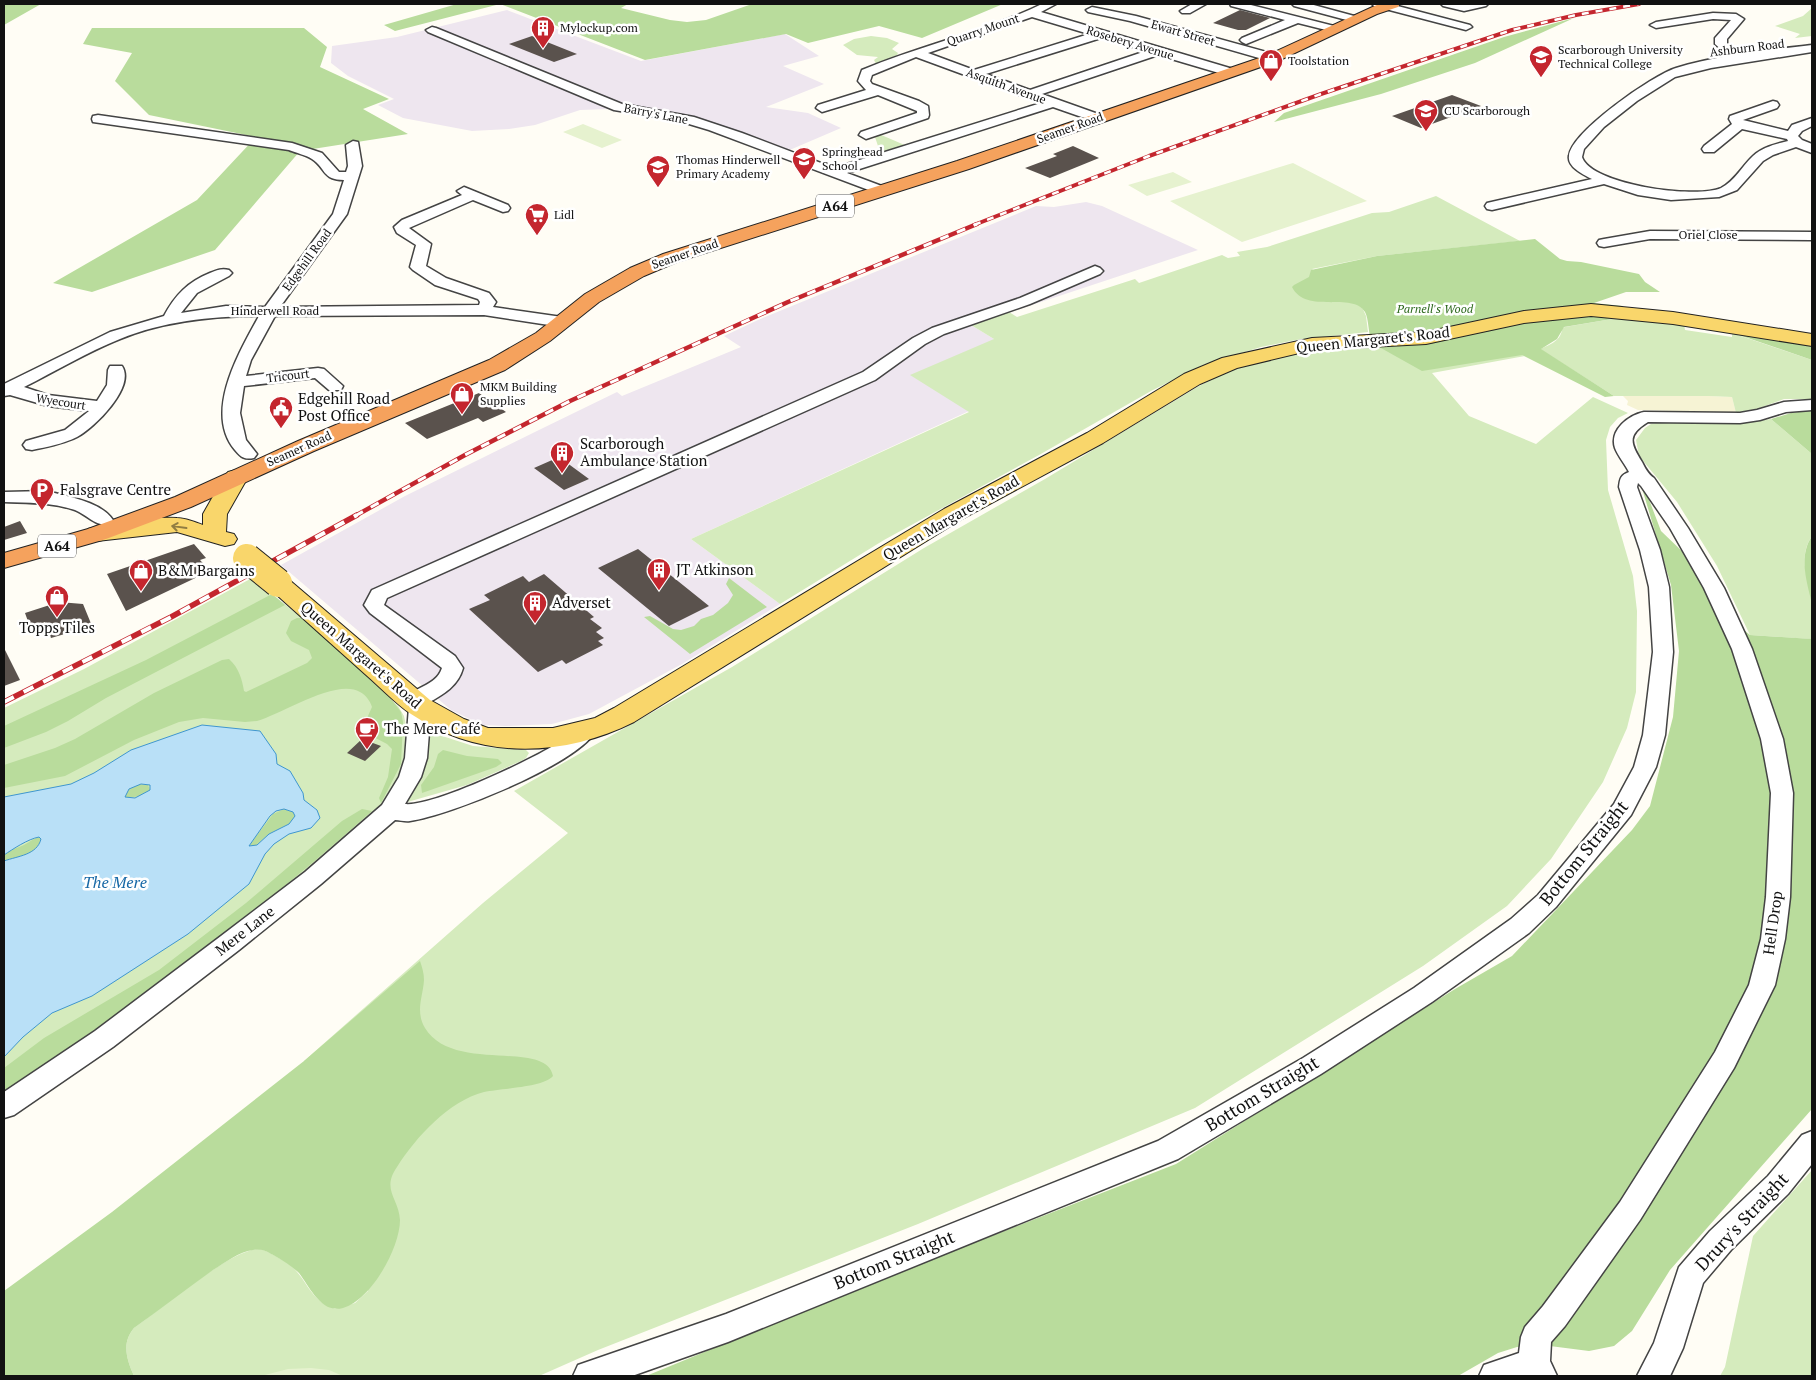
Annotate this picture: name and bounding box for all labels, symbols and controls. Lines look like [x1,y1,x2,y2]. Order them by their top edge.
street label: Quarry Mount [945,10,1022,49]
building icon: Mylockup.com [530,15,556,49]
street label: Ewart Street [1149,16,1217,49]
place label: Mylockup.com [560,20,639,35]
street label: Rosebery Avenue [1085,22,1176,63]
street label: Ashburn Road [1709,35,1786,60]
place label: Scarborough University Technical College [1558,42,1684,71]
school or university icon: Scarborough University Technical College [1528,44,1554,78]
shop icon: Toolstation [1258,48,1284,82]
place label: Toolstation [1288,53,1349,68]
street label: Asquith Avenue [964,64,1048,107]
school or university icon: CU Scarborough [1413,98,1439,132]
street label: Barry's Lane [623,100,690,127]
place label: CU Scarborough [1444,103,1530,118]
street label: Seamer Road [1035,109,1105,146]
place label: Springhead School [822,144,883,173]
school or university icon: Springhead School [791,146,817,180]
place label: Thomas Hinderwell Primary Academy [676,152,781,181]
school or university icon: Thomas Hinderwell Primary Academy [645,154,671,188]
road number: A64 [816,195,854,218]
supermarket icon: Lidl [524,202,550,236]
place label: Lidl [554,207,575,222]
street label: Edgehill Road [279,225,334,294]
street label: Oriel Close [1679,227,1737,242]
street label: Seamer Road [650,235,720,272]
park label: Parnell's Wood [1396,301,1474,316]
street label: Hinderwell Road [231,303,320,318]
street label: Queen Margaret's Road [1295,321,1451,357]
street label: Tricourt [266,365,311,386]
place label: MKM Building Supplies [480,379,557,408]
shop icon: MKM Building Supplies [449,381,475,415]
place label: Edgehill Road Post Office [298,388,390,425]
street label: Wyecourt [35,390,88,413]
public building icon: Edgehill Road Post Office [268,395,294,429]
street label: Seamer Road [264,427,334,469]
place label: Scarborough Ambulance Station [580,433,707,470]
building icon: Scarborough Ambulance Station [549,440,575,474]
street label: Queen Margaret's Road [879,470,1022,564]
parking icon: Falsgrave Centre [29,477,55,511]
place label: Falsgrave Centre [60,479,171,499]
one-way arrow [171,521,187,531]
road number: A64 [38,534,76,558]
building icon: JT Atkinson [646,557,672,591]
shop icon: B&M Bargains [128,558,154,592]
place label: JT Atkinson [676,559,754,579]
place label: B&M Bargains [158,560,255,580]
shop icon: Topps Tiles [44,584,70,618]
building icon: Adverset [522,590,548,624]
place label: Adverset [552,592,611,612]
street label: Queen Margaret's Road [297,596,426,712]
place label: Topps Tiles [19,617,95,637]
cafe icon: The Mere Café [354,716,380,750]
place label: The Mere Café [384,718,480,738]
street label: Bottom Straight [1533,795,1633,910]
water label: The Mere [83,871,147,893]
street label: Hell Drop [1758,890,1786,956]
street label: Mere Lane [211,901,278,960]
street label: Bottom Straight [1200,1050,1323,1137]
street label: Drury's Straight [1689,1167,1793,1276]
street label: Bottom Straight [830,1224,958,1294]

